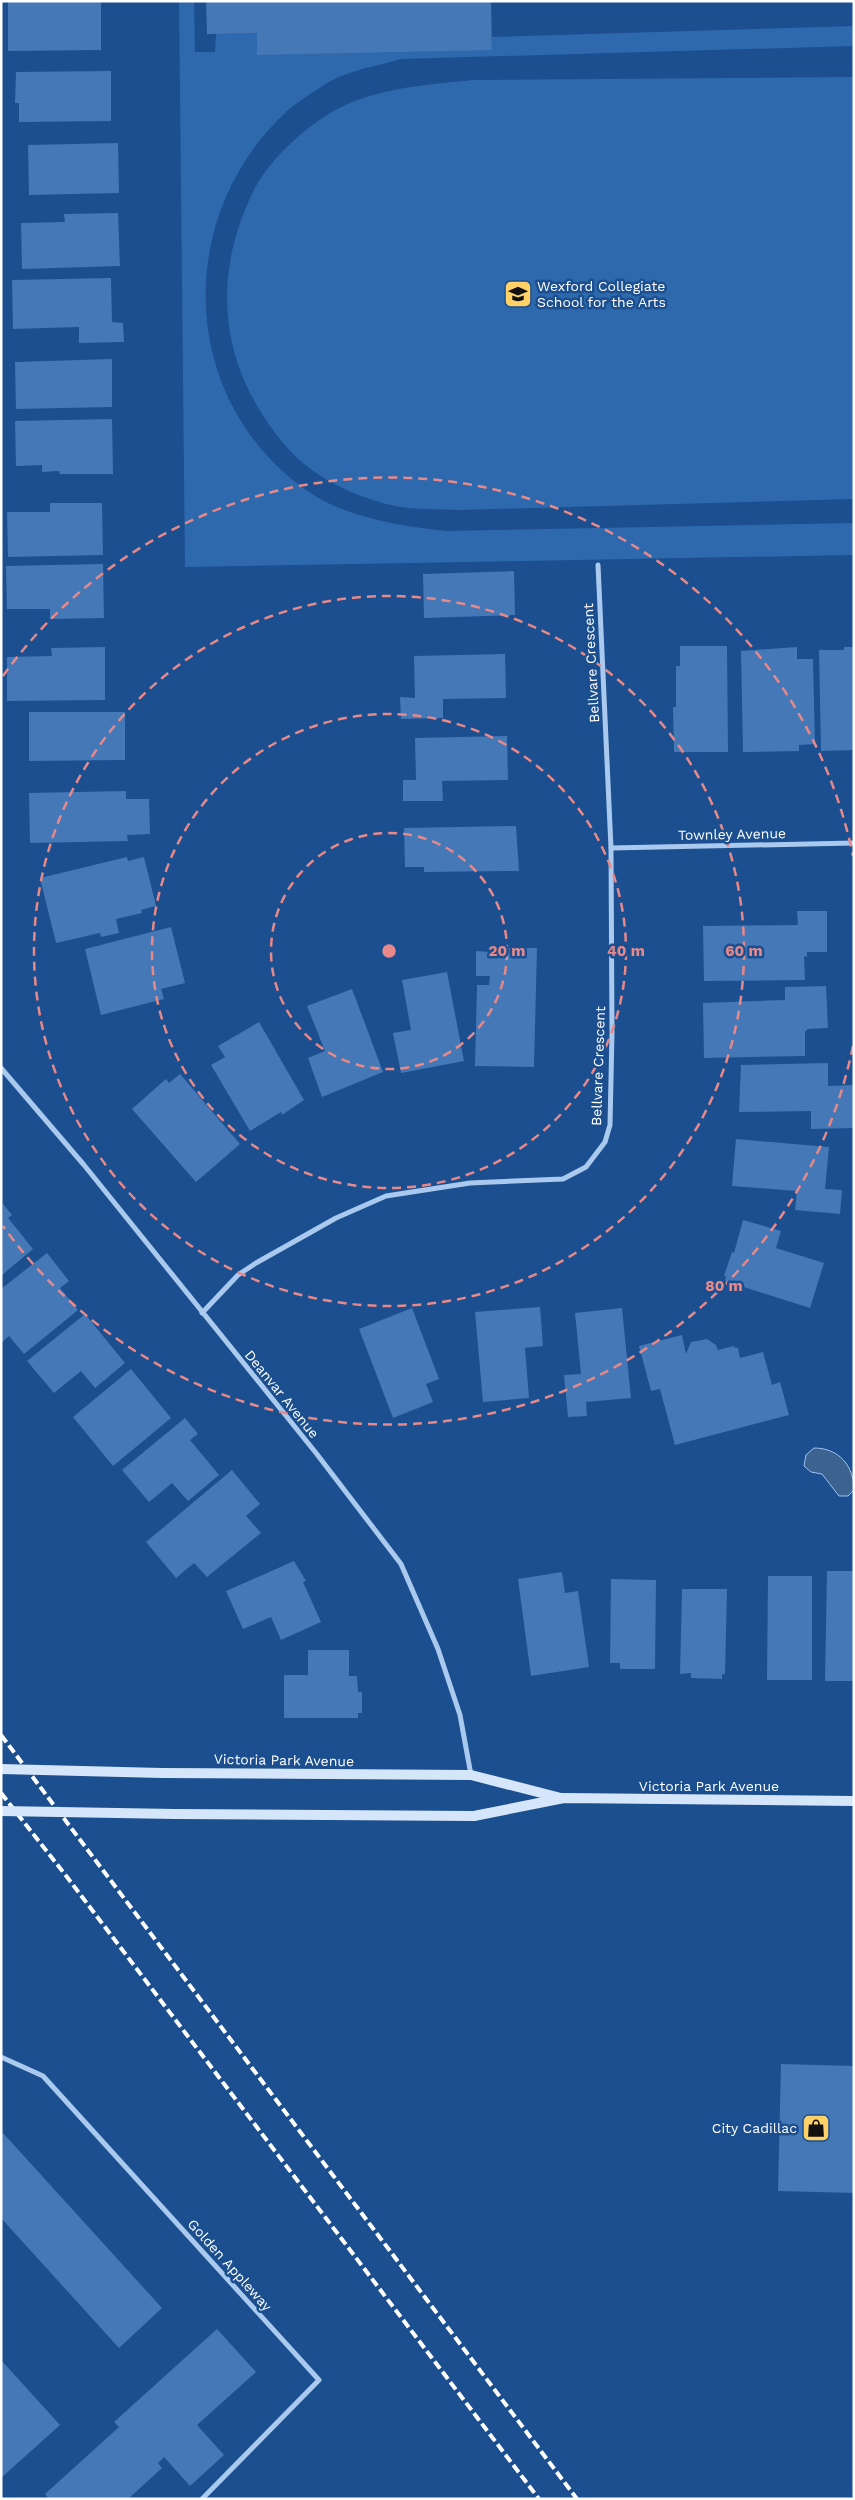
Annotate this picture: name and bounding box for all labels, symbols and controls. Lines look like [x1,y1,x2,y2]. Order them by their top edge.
place label: Wexford Collegiate School for the Arts [537,278,666,310]
school or university icon: Wexford Collegiate School for the Arts [503,279,533,309]
street label: Bellvare Crescent [580,603,602,723]
street label: Townley Avenue [678,825,786,843]
centre of rings [380,942,398,960]
text: 20 m [488,942,526,960]
text: 40 m [607,942,645,960]
text: 60 m [725,942,763,960]
street label: Bellvare Crescent [588,1006,608,1126]
text: 80 m [705,1277,743,1295]
street label: Deanvar Avenue [242,1347,322,1441]
street label: Victoria Park Avenue [214,1751,354,1769]
street label: Victoria Park Avenue [639,1778,779,1794]
shop icon: City Cadillac [801,2113,831,2143]
place label: City Cadillac [712,2120,797,2136]
street label: Golden Appleway [185,2216,276,2315]

